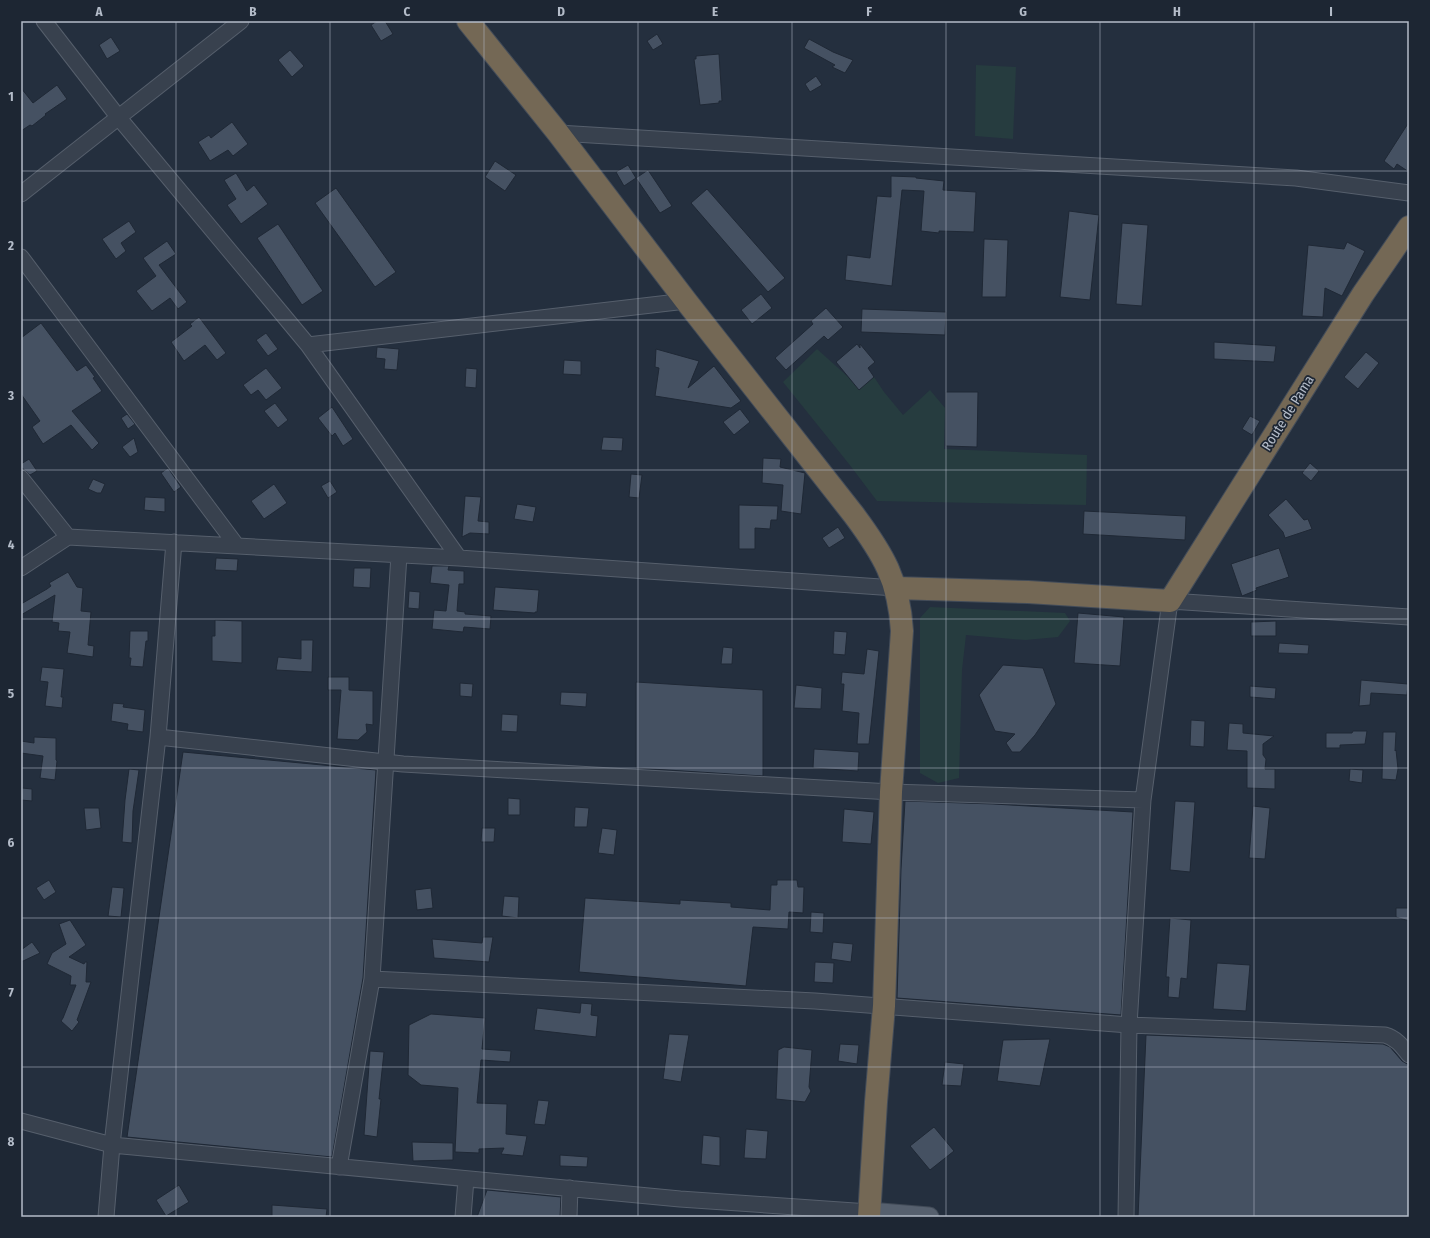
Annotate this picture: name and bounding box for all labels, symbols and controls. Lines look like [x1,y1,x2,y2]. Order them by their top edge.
text: A [94,4,103,19]
text: B [249,4,257,19]
text: C [404,4,411,19]
text: D [557,4,565,19]
text: E [712,4,718,19]
text: F [866,4,872,19]
text: G [1019,4,1027,19]
text: H [1173,4,1181,19]
text: I [1329,4,1333,19]
text: 1 [8,89,14,104]
text: 2 [7,238,14,253]
street label: Route de Pama [1258,372,1318,454]
text: 3 [7,388,14,403]
text: 4 [8,537,15,552]
text: 5 [8,686,14,701]
text: 6 [8,835,15,850]
text: 7 [8,985,14,1000]
text: 8 [8,1134,15,1149]

